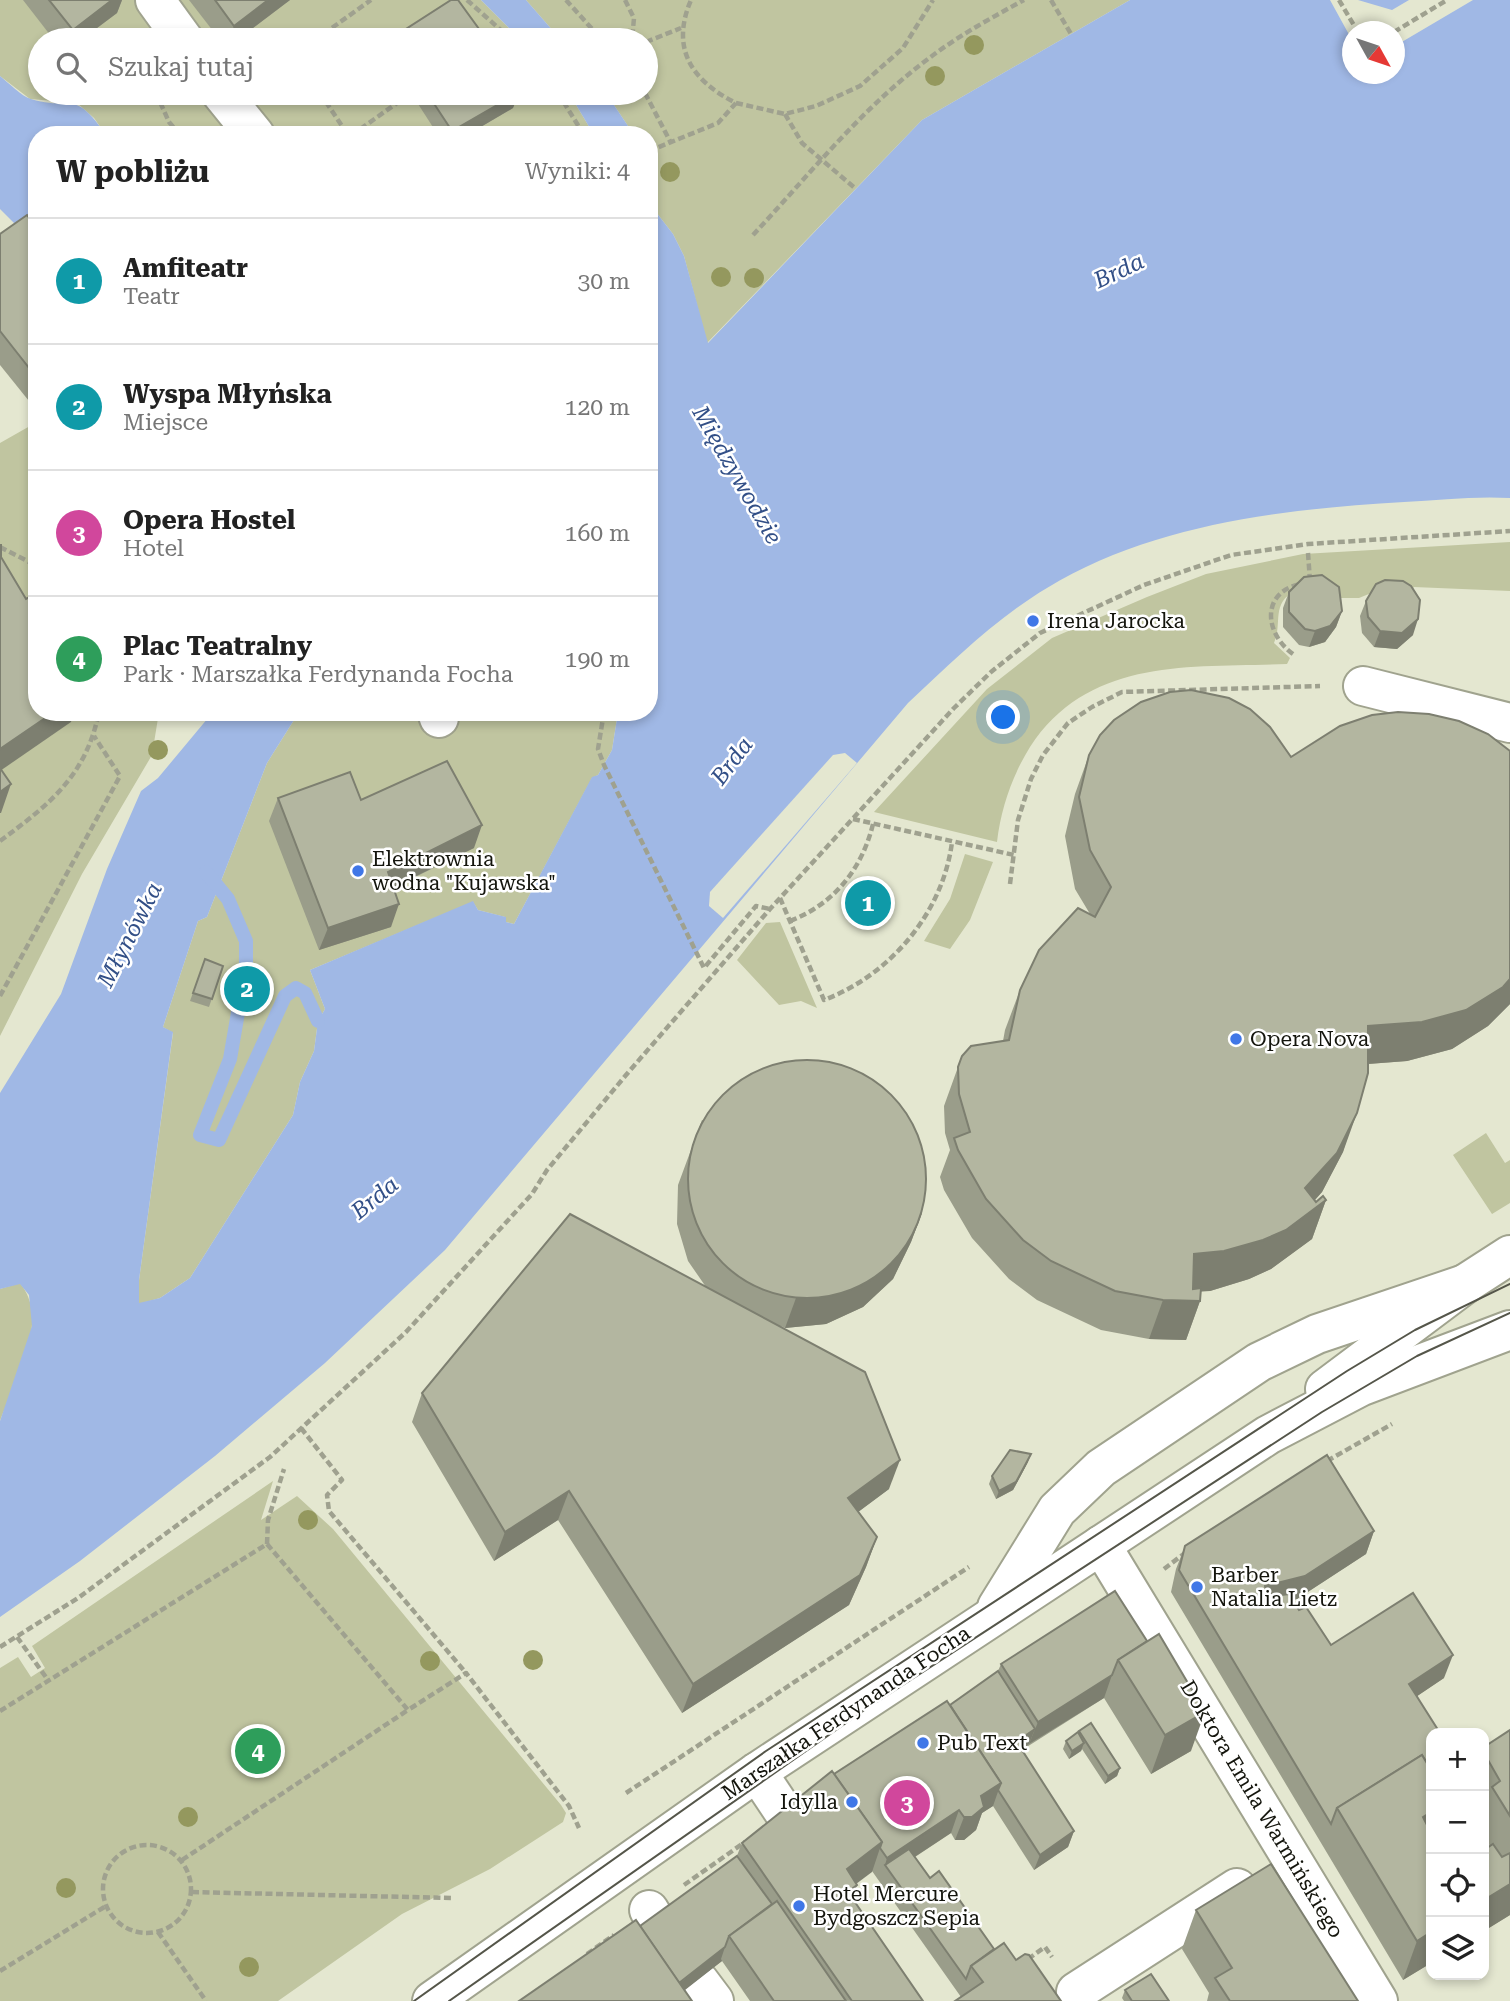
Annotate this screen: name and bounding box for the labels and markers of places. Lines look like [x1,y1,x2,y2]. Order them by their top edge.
place label: Irena Jarocka [1047,609,1185,633]
marker: Irena Jarocka [1025,613,1041,629]
place label: Elektrownia wodna "Kujawska" [372,847,556,895]
marker: Elektrownia wodna "Kujawska" [350,863,366,879]
pin: 1 [845,877,891,929]
pin: 2 [224,963,270,1015]
place label: Opera Nova [1250,1027,1370,1051]
marker: Opera Nova [1228,1031,1244,1047]
place label: Barber Natalia Lietz [1211,1563,1337,1611]
marker: Barber Natalia Lietz [1189,1579,1205,1595]
pin: 4 [235,1725,281,1777]
place label: Pub Text [937,1731,1027,1755]
marker: Pub Text [915,1735,931,1751]
pin: 3 [884,1777,930,1829]
place label: Idylla [780,1790,839,1814]
marker: Idylla [844,1794,860,1810]
place label: Hotel Mercure Bydgoszcz Sepia [813,1882,981,1930]
marker: Hotel Mercure Bydgoszcz Sepia [791,1898,807,1914]

